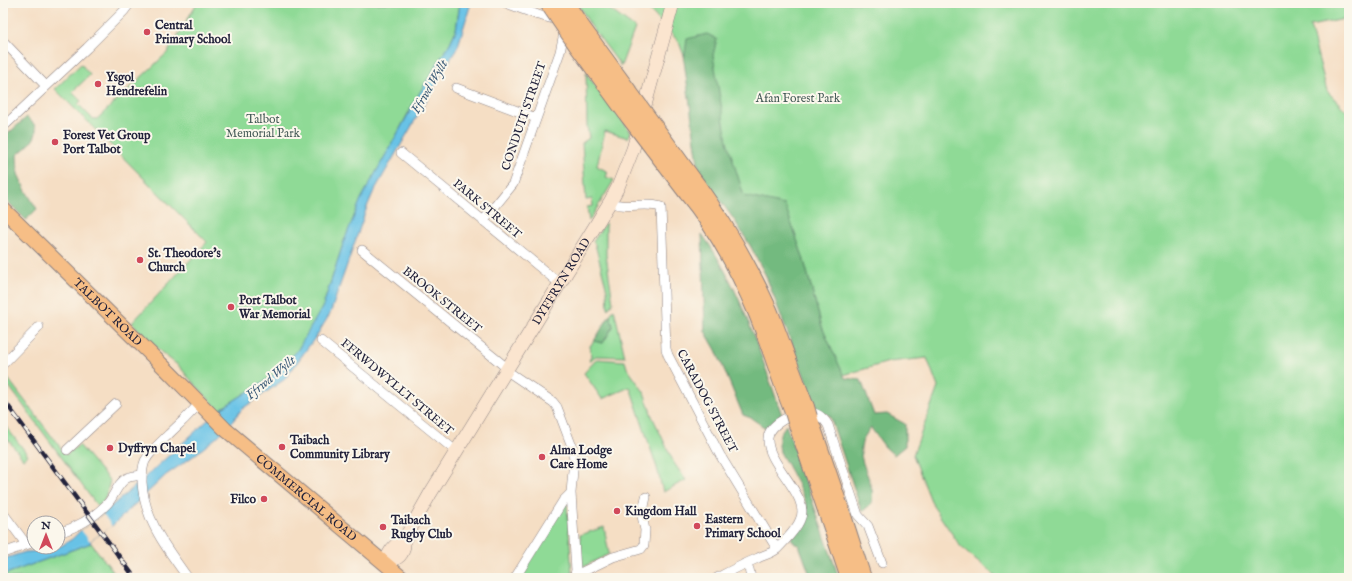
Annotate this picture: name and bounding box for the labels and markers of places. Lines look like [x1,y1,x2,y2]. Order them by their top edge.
place label: Central Primary School [155,18,231,48]
marker: Central Primary School [142,27,152,37]
place label: Ysgol Hendrefelin [106,70,168,99]
marker: Ysgol Hendrefelin [93,79,103,89]
place label: Forest Vet Group Port Talbot [63,128,151,157]
marker: Forest Vet Group Port Talbot [50,137,60,147]
place label: St. Theodore's Church [148,246,222,275]
marker: St. Theodore's Church [135,255,145,265]
place label: Port Talbot War Memorial [238,293,311,322]
marker: Port Talbot War Memorial [226,302,236,312]
place label: Taibach Community Library [289,433,391,463]
place label: Dyffryn Chapel [118,441,196,457]
marker: Taibach Community Library [277,442,287,452]
marker: Dyffryn Chapel [105,443,115,453]
place label: Alma Lodge Care Home [549,443,612,472]
marker: Alma Lodge Care Home [537,452,547,462]
place label: Filco [230,492,257,507]
marker: Filco [259,494,269,504]
place label: Kingdom Hall [625,504,697,520]
marker: Kingdom Hall [612,506,622,516]
place label: Eastern Primary School [705,512,781,542]
place label: Taibach Rugby Club [390,513,453,543]
marker: Eastern Primary School [692,521,702,531]
marker: Taibach Rugby Club [378,522,388,532]

